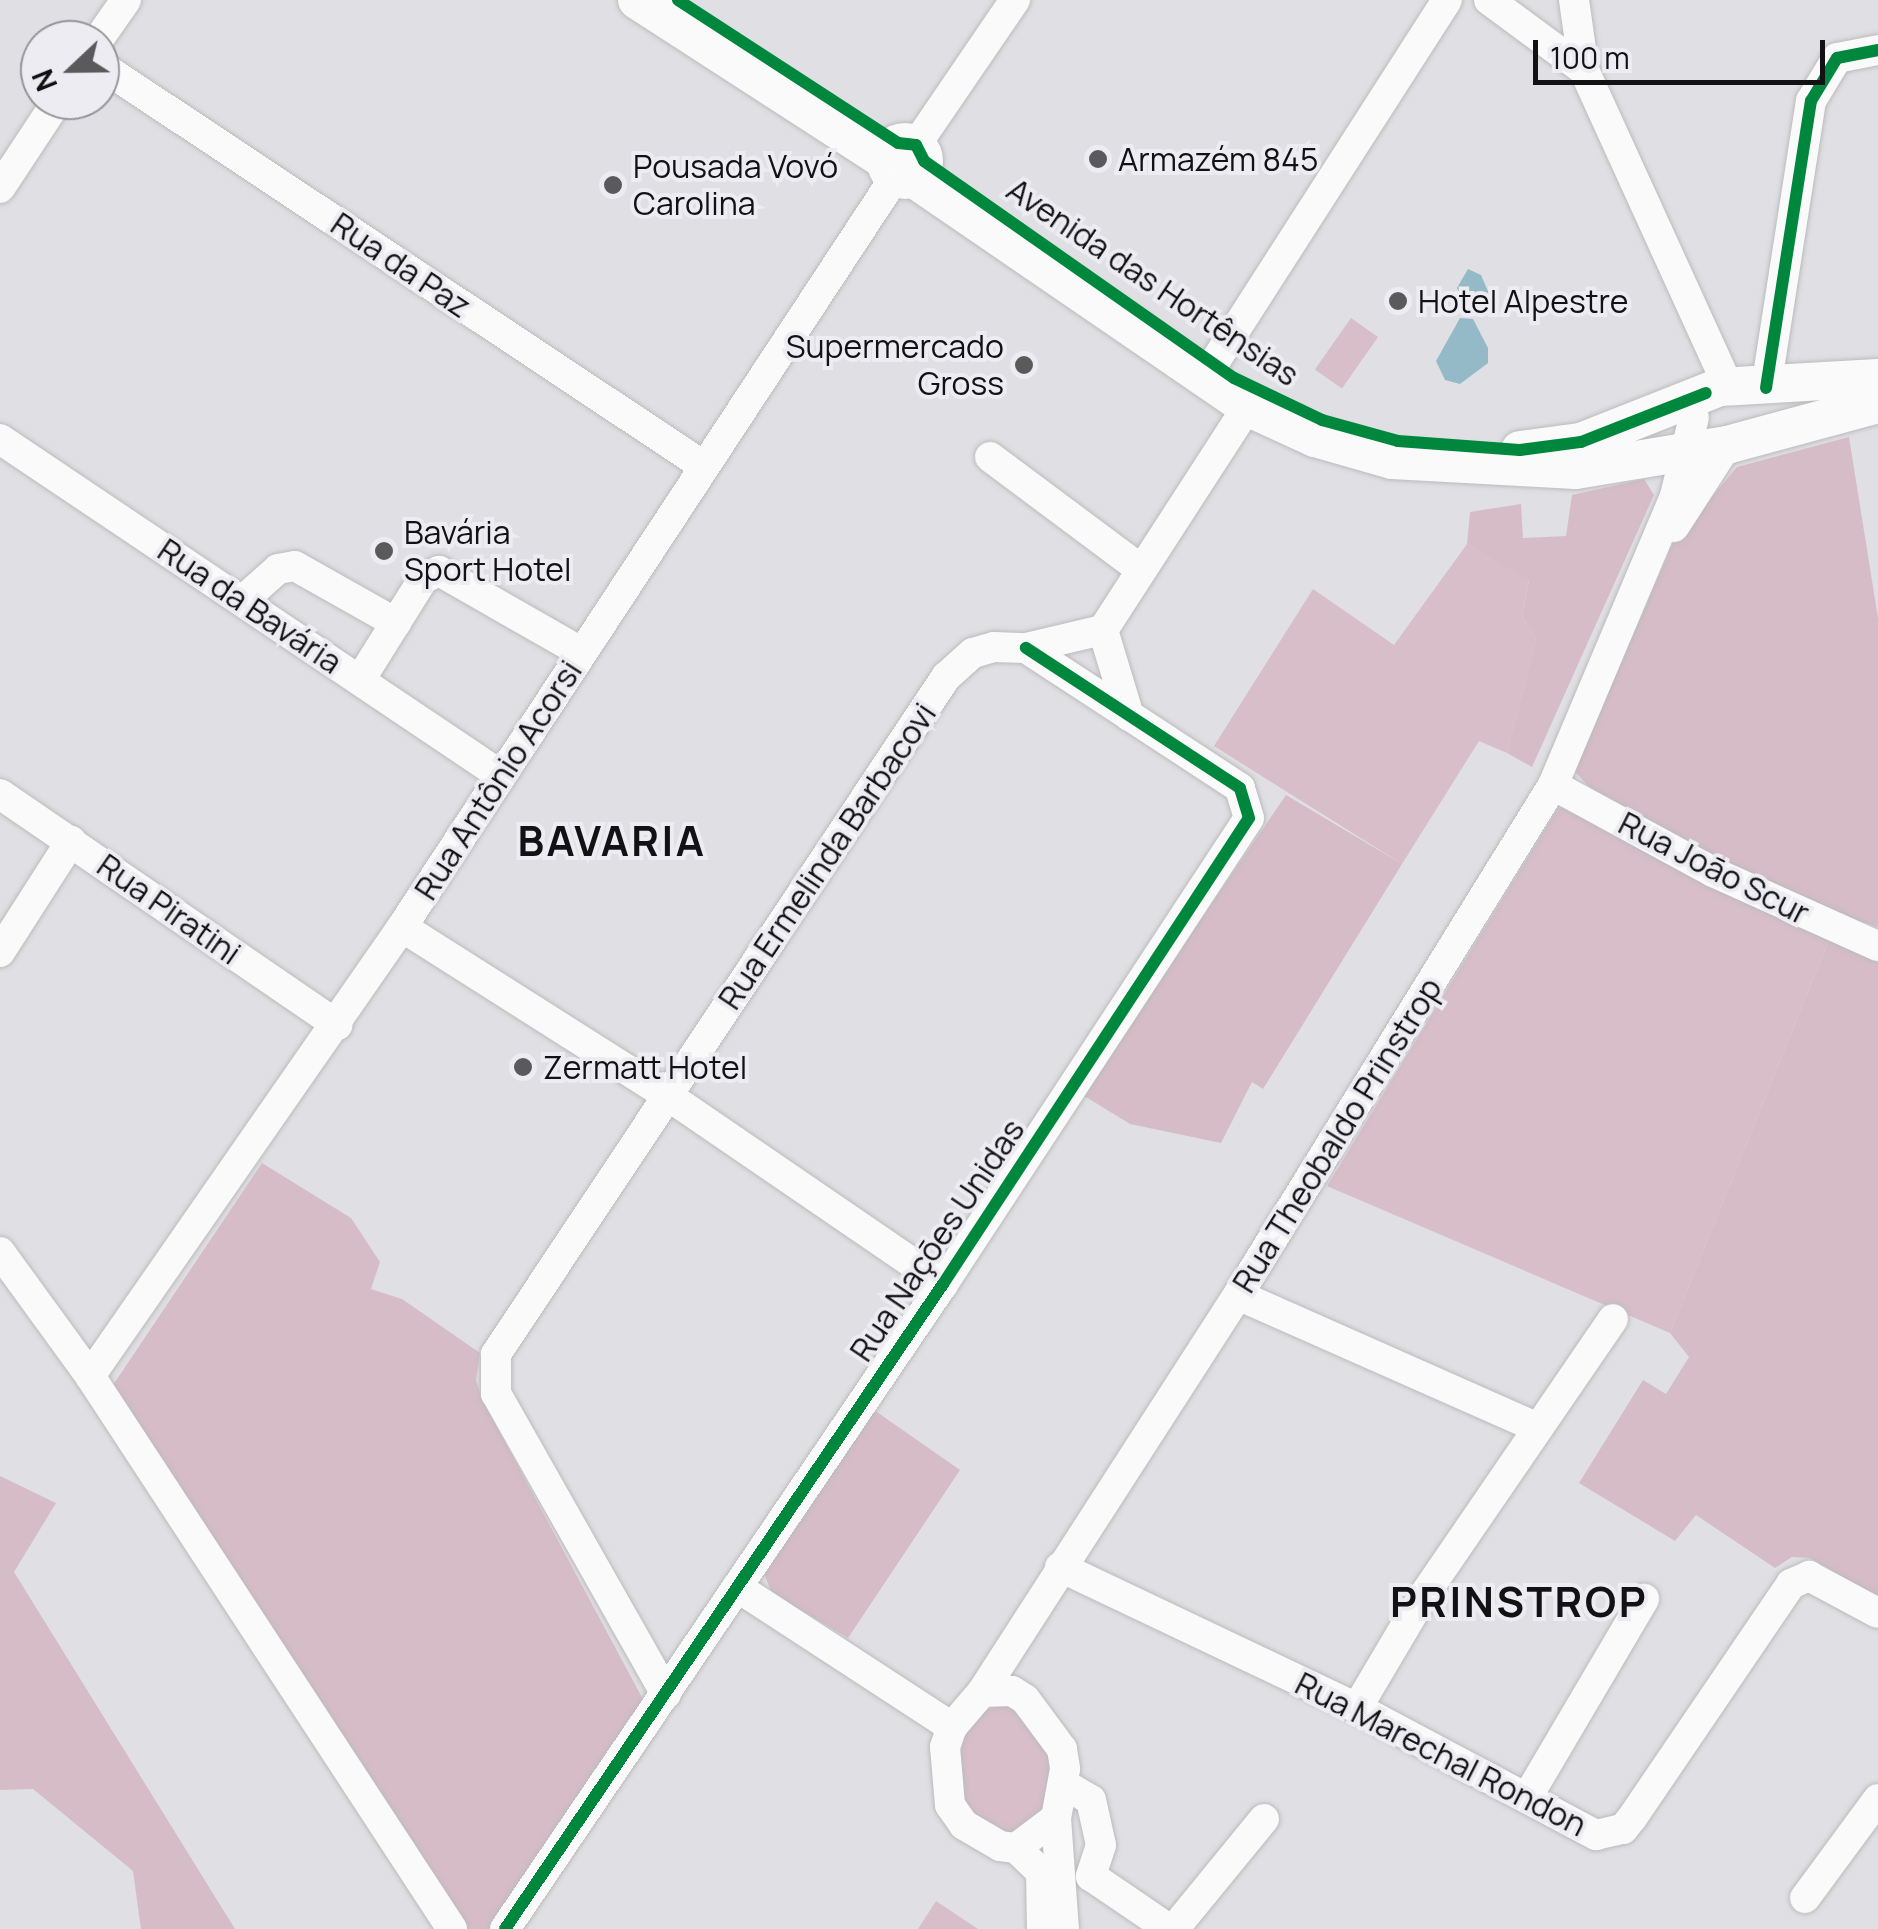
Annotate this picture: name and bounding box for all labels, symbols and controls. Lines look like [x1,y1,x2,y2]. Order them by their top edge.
north arrow [20,20,120,120]
scale bar [1538,20,1830,82]
text: 100 m [1550,37,1630,78]
text: N [23,64,65,97]
place label: Armazém 845 [1118,140,1318,178]
place label: Pousada Vovó Carolina [633,148,838,223]
marker: Armazém 845 [1087,148,1109,170]
street label: Avenida das Hortênsias [1000,170,1306,394]
marker: Pousada Vovó Carolina [602,174,624,196]
street label: Rua da Paz [324,204,478,326]
place label: Hotel Alpestre [1418,282,1629,320]
marker: Hotel Alpestre [1387,290,1409,312]
place label: Supermercado Gross [786,328,1004,403]
marker: Supermercado Gross [1013,354,1035,376]
place label: Bavária Sport Hotel [404,514,572,589]
street label: Rua da Bavária [151,530,349,682]
marker: Bavária Sport Hotel [373,540,395,562]
street label: Rua Antônio Acorsi [406,653,590,907]
street label: Rua Ermelinda Barbacovi [710,696,944,1016]
street label: Rua João Scur [1613,804,1815,932]
district label: BAVARIA [517,815,707,865]
street label: Rua Piratini [90,846,248,972]
street label: Rua Theobaldo Prinstrop [1224,971,1450,1299]
place label: Zermatt Hotel [543,1048,747,1086]
marker: Zermatt Hotel [512,1056,534,1078]
street label: Rua Nações Unidas [842,1112,1032,1368]
district label: PRINSTROP [1390,1576,1648,1626]
street label: Rua Marechal Rondon [1289,1664,1593,1844]

